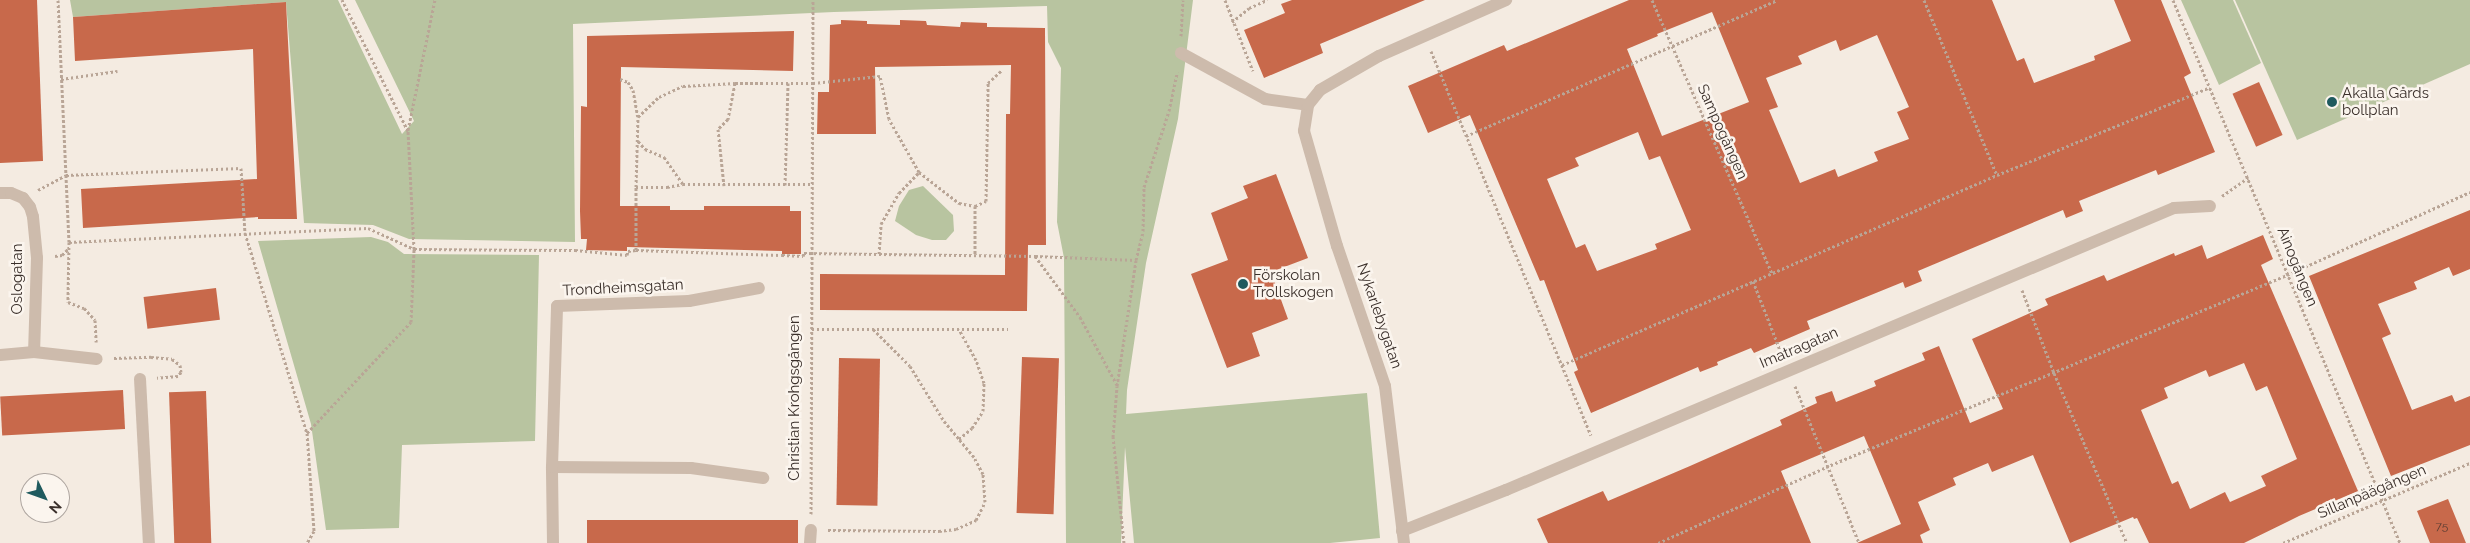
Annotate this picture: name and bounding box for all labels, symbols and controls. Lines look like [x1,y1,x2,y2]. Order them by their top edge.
street label: Sampogången [1693,82,1751,182]
place label: Akalla Gårds bollplan [2342,84,2429,119]
marker: Akalla Gårds bollplan [2326,96,2338,108]
street label: Ainogången [2273,225,2321,309]
street label: Oslogatan [9,244,27,314]
street label: Nykarlebygatan [1353,261,1405,371]
place label: Förskolan Trollskogen [1253,266,1333,301]
street label: Trondheimsgatan [562,276,684,300]
marker: Förskolan Trollskogen [1237,278,1249,290]
street label: Christian Krohgsgången [786,315,804,481]
street label: Imatragatan [1757,323,1841,373]
street label: Sillanpäägången [2315,461,2429,523]
north arrow [20,473,70,523]
text: N [46,498,65,517]
house number: 75 [2436,520,2448,534]

